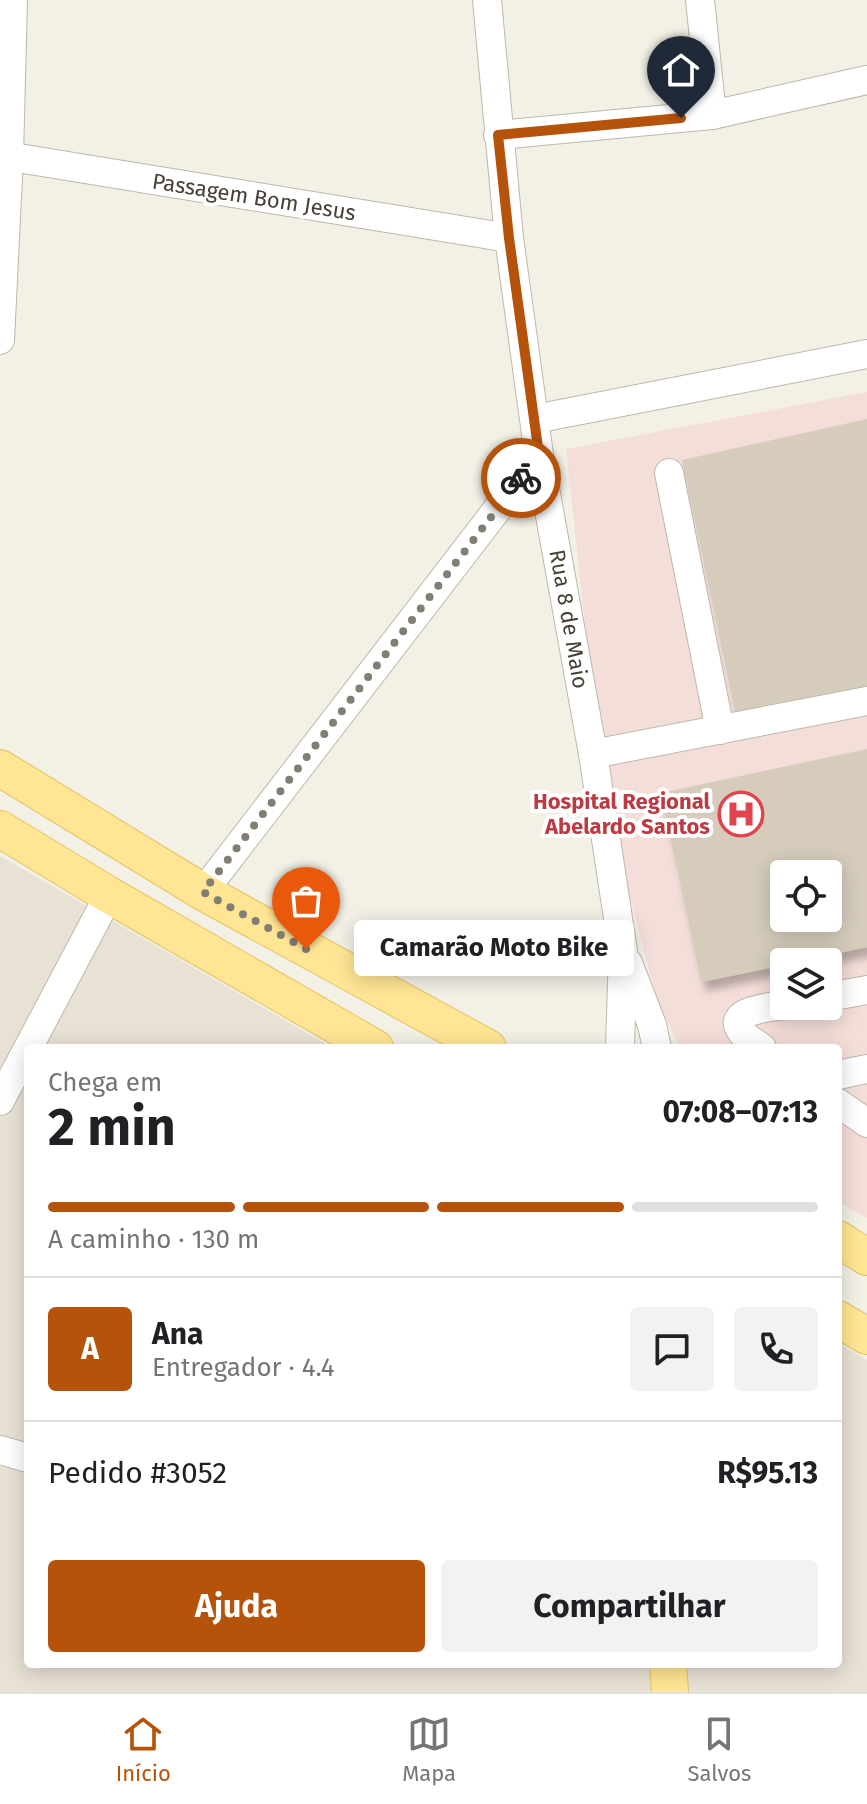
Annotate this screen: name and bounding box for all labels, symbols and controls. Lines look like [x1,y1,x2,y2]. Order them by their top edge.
pin [647,36,715,118]
icon: home [659,48,703,92]
street label: Passagem Bom Jesus [150,168,358,226]
courier [481,438,561,518]
icon: bike [499,456,543,500]
street label: Rua 8 de Maio [543,547,595,691]
place label: Hospital Regional Abelardo Santos [533,788,710,840]
hospital icon: Hospital Regional Abelardo Santos [717,790,765,838]
map controls [770,860,842,1020]
button: locate [770,860,842,932]
pin [272,867,340,949]
icon: bag [284,879,328,923]
callout: Camarão Moto Bike [354,921,634,977]
text: Camarão Moto Bike [380,932,608,963]
button: layers [770,948,842,1020]
text: Chega em [48,1067,162,1098]
text: 07:08–07:13 [663,1094,818,1130]
text: 2 min [48,1096,176,1159]
text: A caminho · 130 m [48,1224,259,1255]
button: chat [630,1307,714,1391]
button: phone [734,1307,818,1391]
text: Ana [152,1316,203,1352]
text: A [81,1331,99,1367]
text: Entregador · 4.4 [152,1352,335,1383]
text: Pedido #3052 [48,1455,227,1491]
text: R$95.13 [717,1455,818,1491]
button: Ajuda [48,1560,425,1652]
button: Compartilhar [441,1560,818,1652]
tab: Início [116,1712,171,1787]
tab: Mapa [402,1712,456,1787]
tab: Salvos [687,1712,751,1787]

